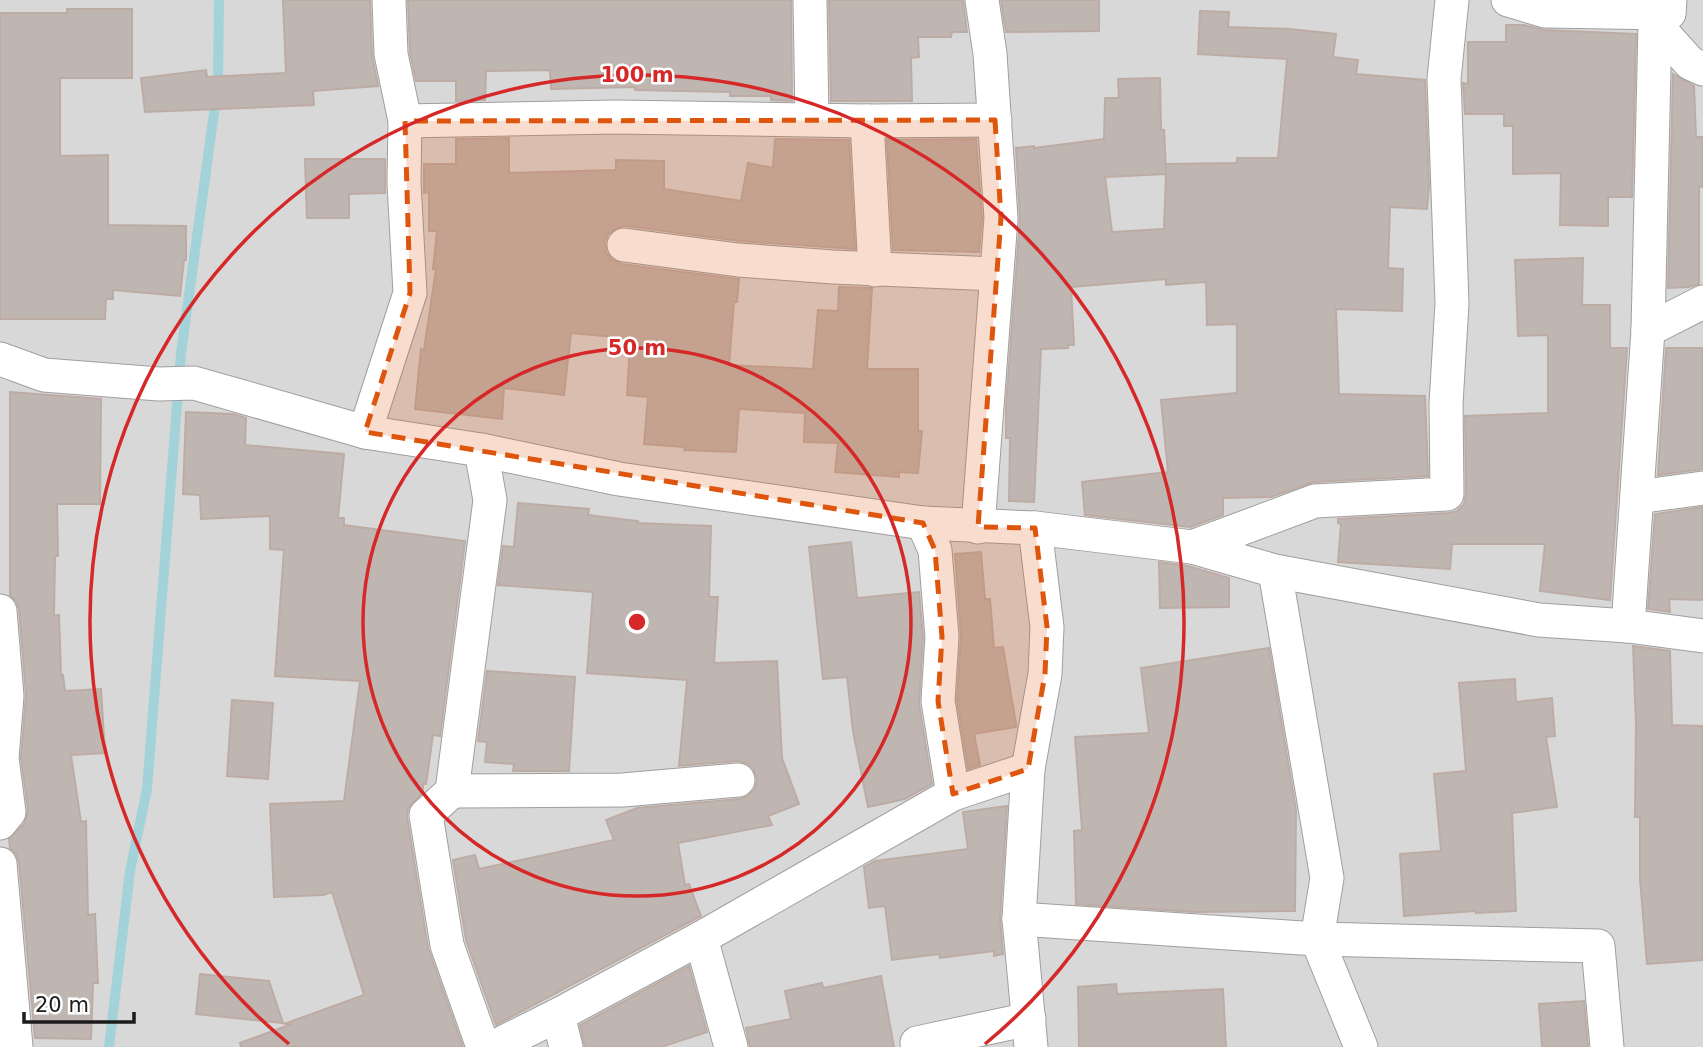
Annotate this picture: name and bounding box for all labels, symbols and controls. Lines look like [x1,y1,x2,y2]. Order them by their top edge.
text: 100 m [600,63,674,87]
text: 50 m [608,336,666,360]
centre of rings [625,610,649,634]
scale bar [24,981,135,1025]
text: 20 m [35,993,89,1017]

